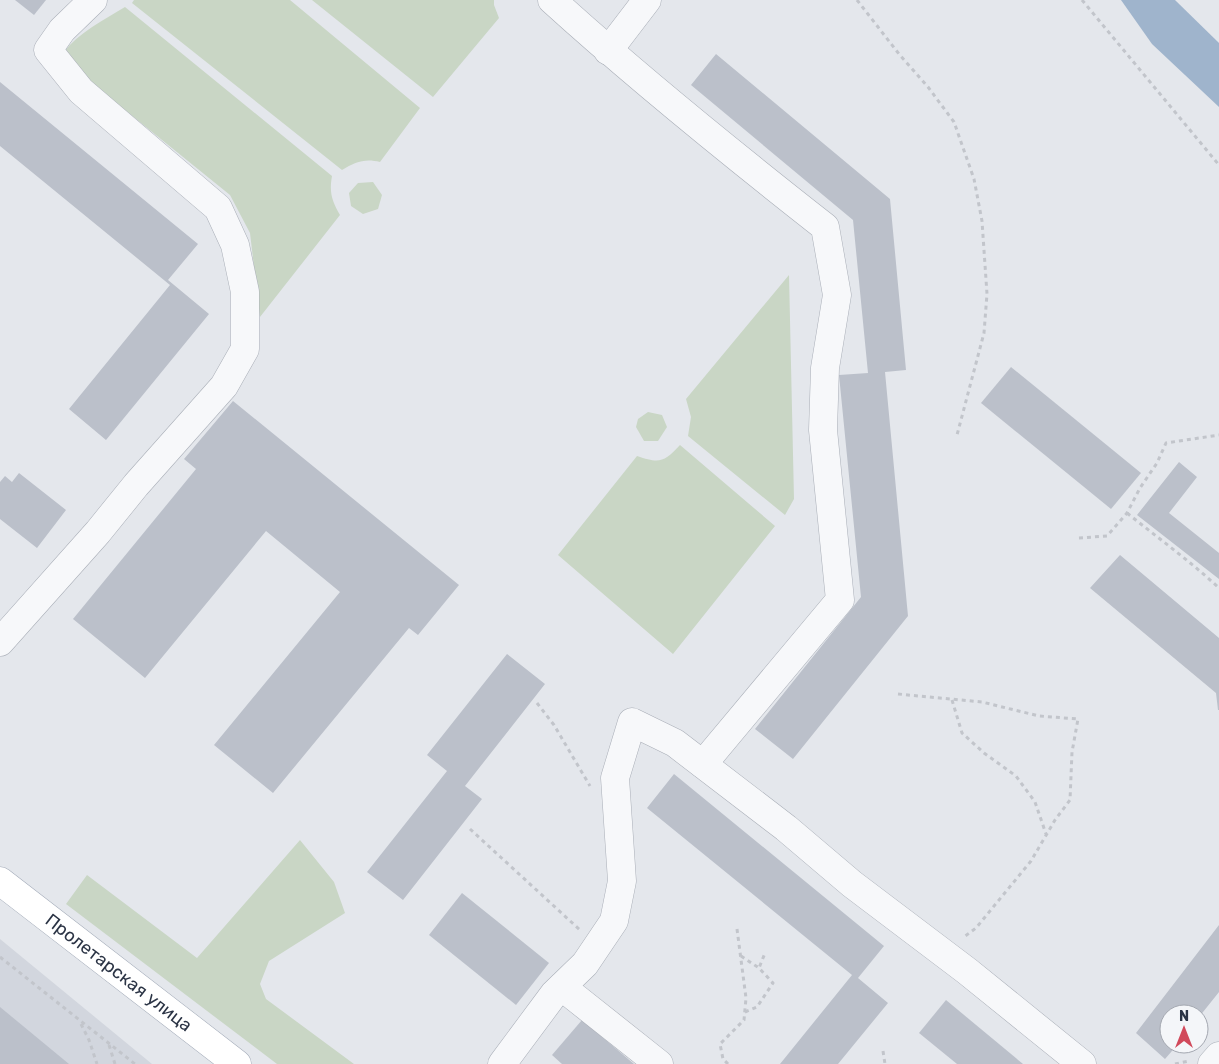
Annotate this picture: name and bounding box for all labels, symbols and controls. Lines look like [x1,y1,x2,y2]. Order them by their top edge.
street label: Пролетарская улица [41,909,197,1036]
north arrow [1159,1004,1209,1054]
text: N [1179,1008,1189,1025]

